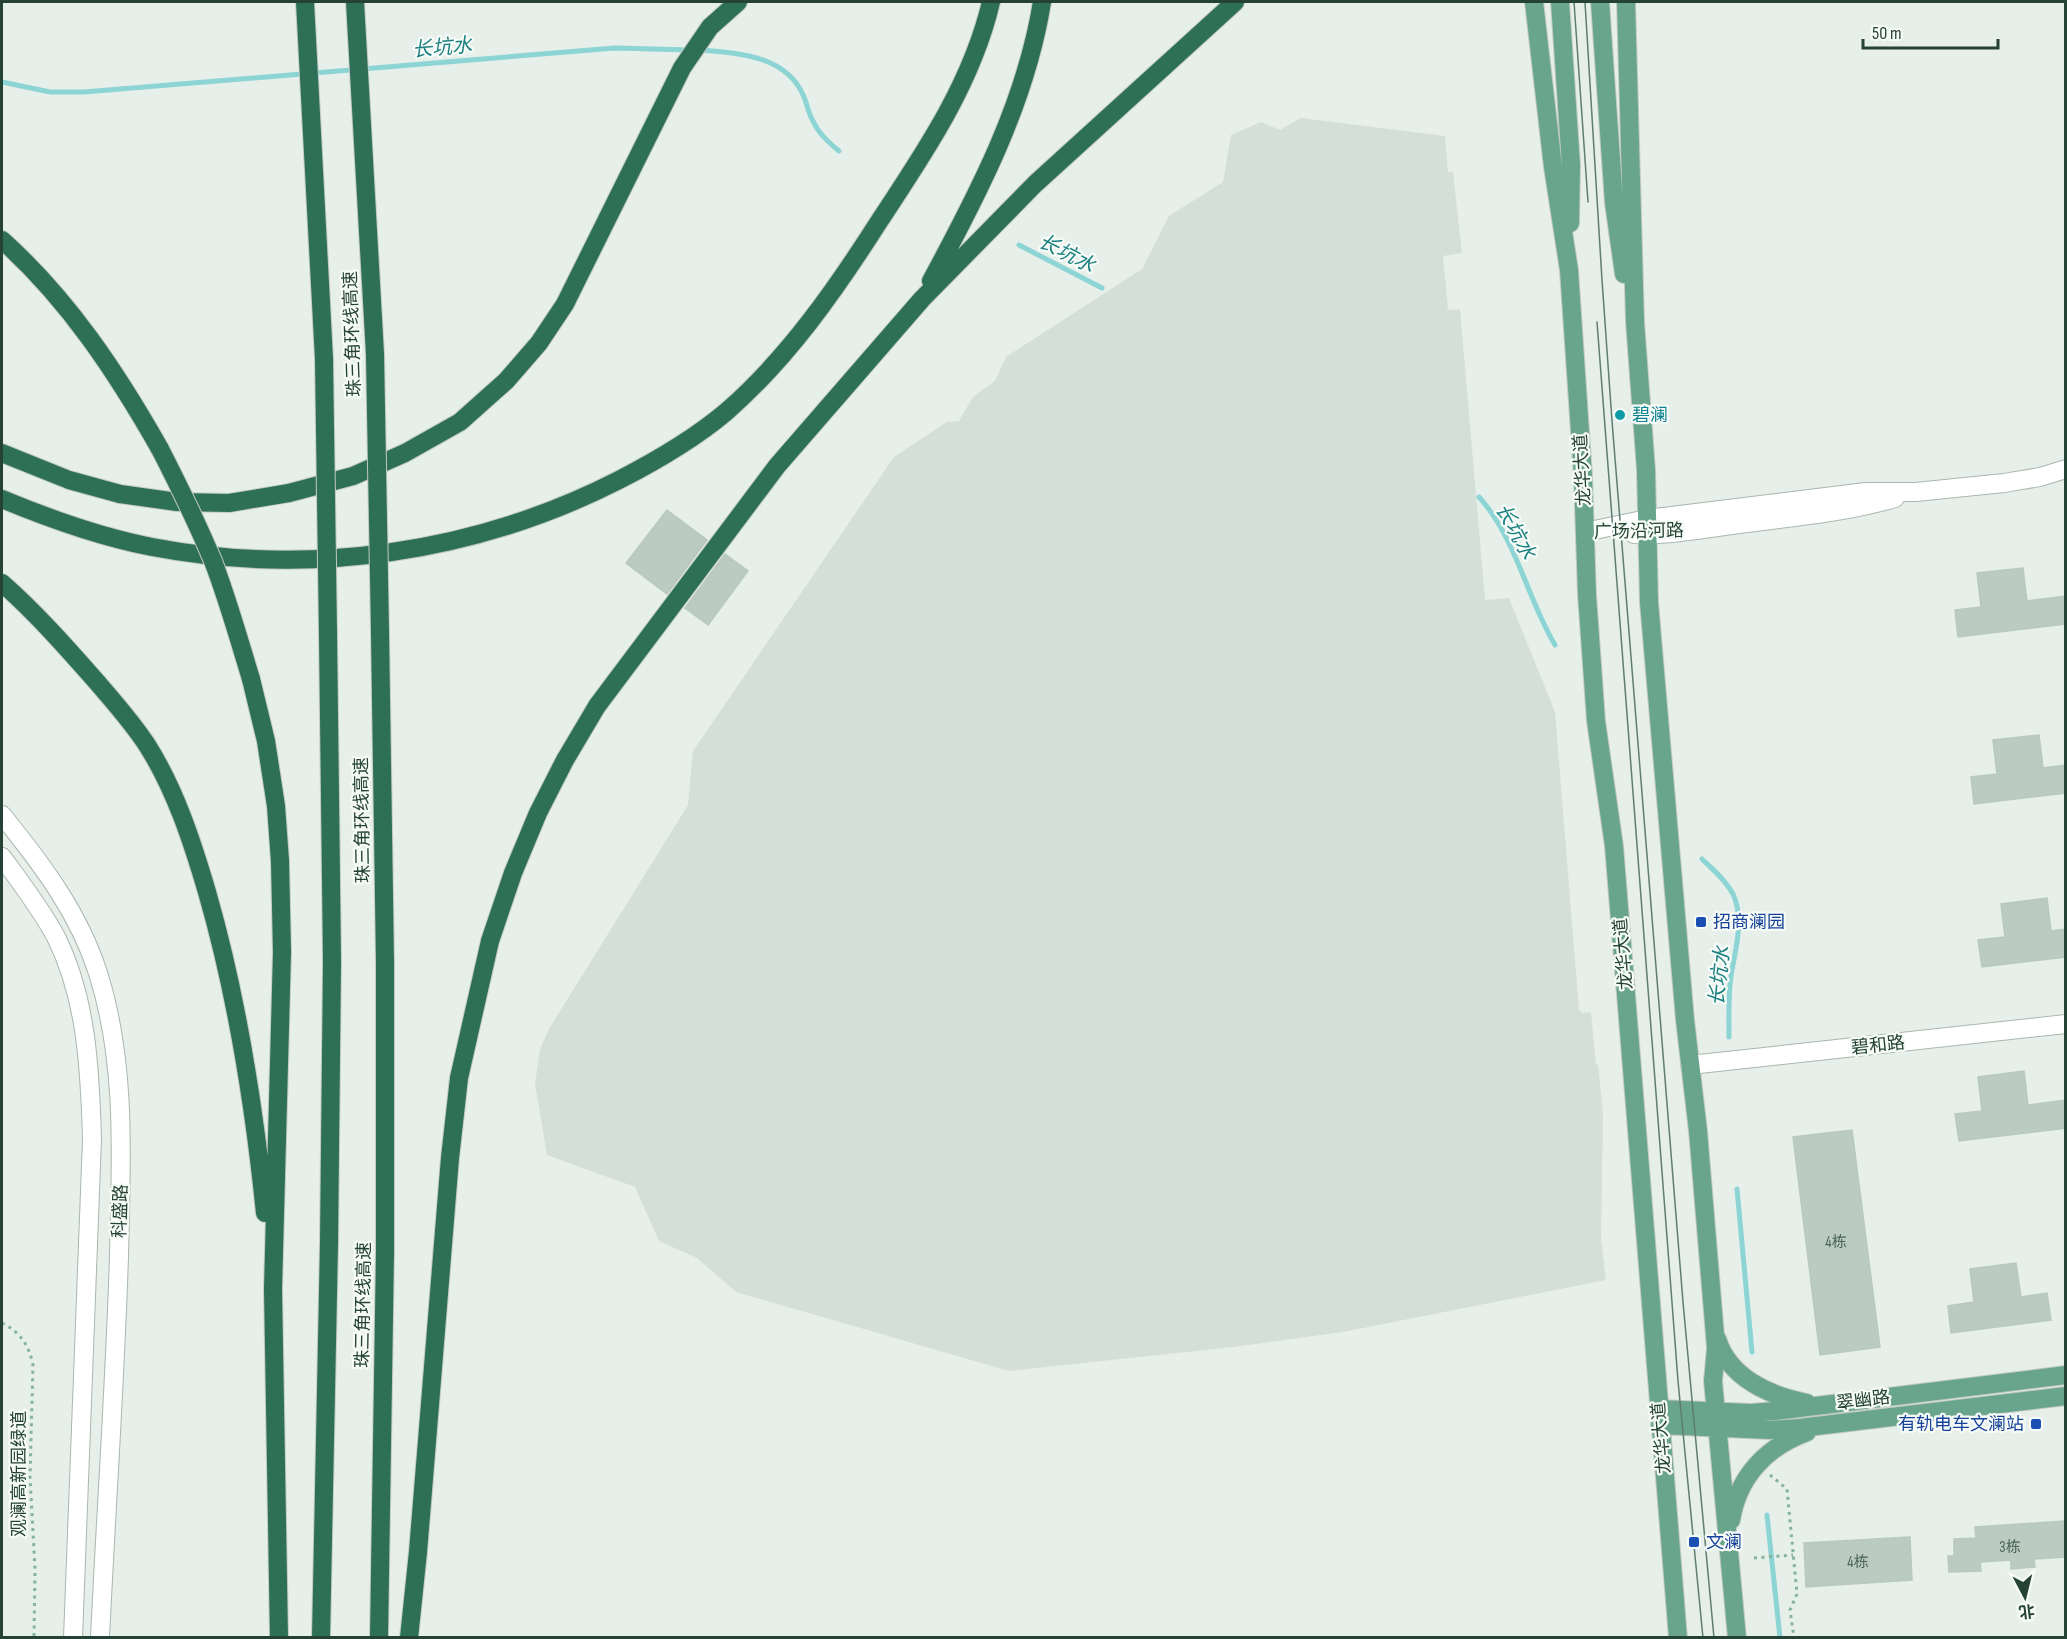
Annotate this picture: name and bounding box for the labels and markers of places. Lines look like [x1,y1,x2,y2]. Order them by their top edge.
place label: 碧澜 [1632,405,1668,426]
marker: 碧澜 [1613,408,1627,422]
place label: 招商澜园 [1713,912,1785,933]
marker: 招商澜园 [1694,915,1708,929]
place label: 有轨电车文澜站 [1898,1414,2024,1435]
marker: 有轨电车文澜站 [2029,1417,2043,1431]
place label: 文澜 [1706,1532,1742,1553]
marker: 文澜 [1687,1535,1701,1549]

